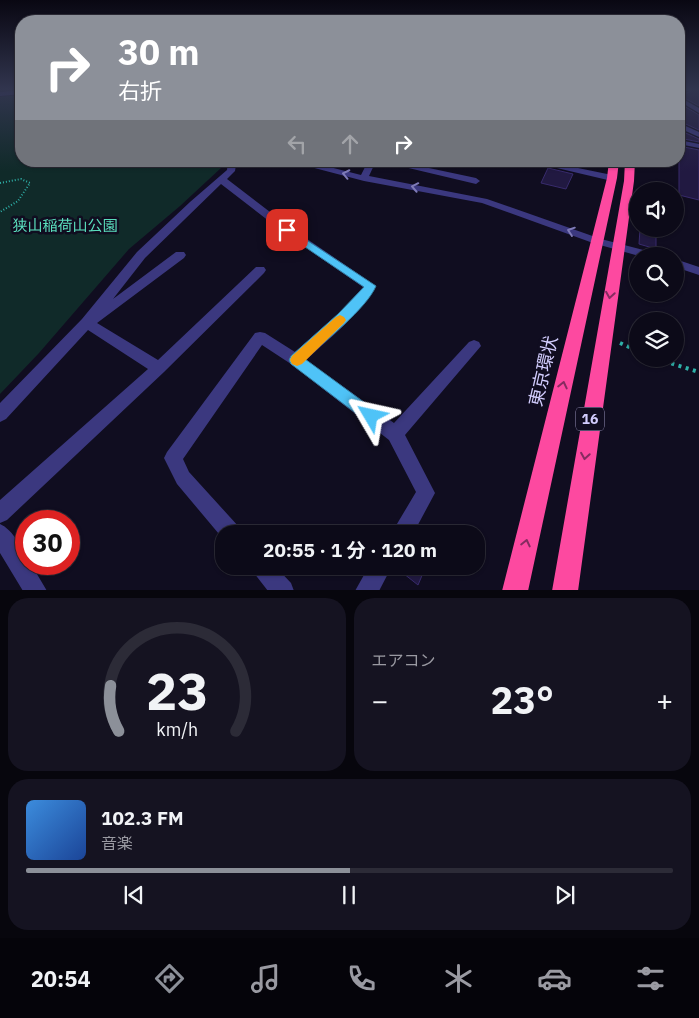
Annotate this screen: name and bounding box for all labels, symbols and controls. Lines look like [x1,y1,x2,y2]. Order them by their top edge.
text: 30 m [118,29,200,75]
icon: right [35,35,100,100]
text: 右折 [118,76,162,105]
icon: left [283,130,311,158]
icon: ahead [336,130,364,158]
icon: right [389,130,417,158]
one-way arrow [342,170,351,180]
map controls [629,182,684,367]
button: sound [629,182,684,237]
one-way arrow [411,183,419,193]
pin [266,209,308,251]
park label: 狭山稲荷山公園 [12,216,118,235]
icon: arrive [273,216,301,244]
one-way arrow [567,227,576,237]
button: search [629,247,684,302]
one-way arrow [605,291,615,299]
button: layers [629,312,684,367]
street label: 東京環状 [524,333,562,409]
one-way arrow [557,380,568,389]
position arrow [344,389,396,441]
road number: 16 [576,408,604,430]
one-way arrow [580,452,591,460]
speed limit sign: 30 [15,510,80,575]
text: 20:55 · 1 分 · 120 m [263,538,437,562]
one-way arrow [521,539,531,547]
text: エアコン [372,650,436,670]
text: 23 [146,657,208,724]
text: 23° [491,675,554,724]
text: − [372,682,388,719]
text: + [656,682,673,719]
text: km/h [156,718,198,741]
text: 102.3 FM [101,806,184,830]
text: 音楽 [101,833,133,853]
icon: previous [120,881,148,909]
icon: pause [335,881,363,909]
icon: next [551,881,579,909]
icon: directions [152,961,187,996]
icon: music [248,961,283,996]
icon: phone [344,961,379,996]
icon: climate [441,961,476,996]
icon: car [537,961,572,996]
icon: filters [633,961,668,996]
text: 20:54 [31,964,91,993]

